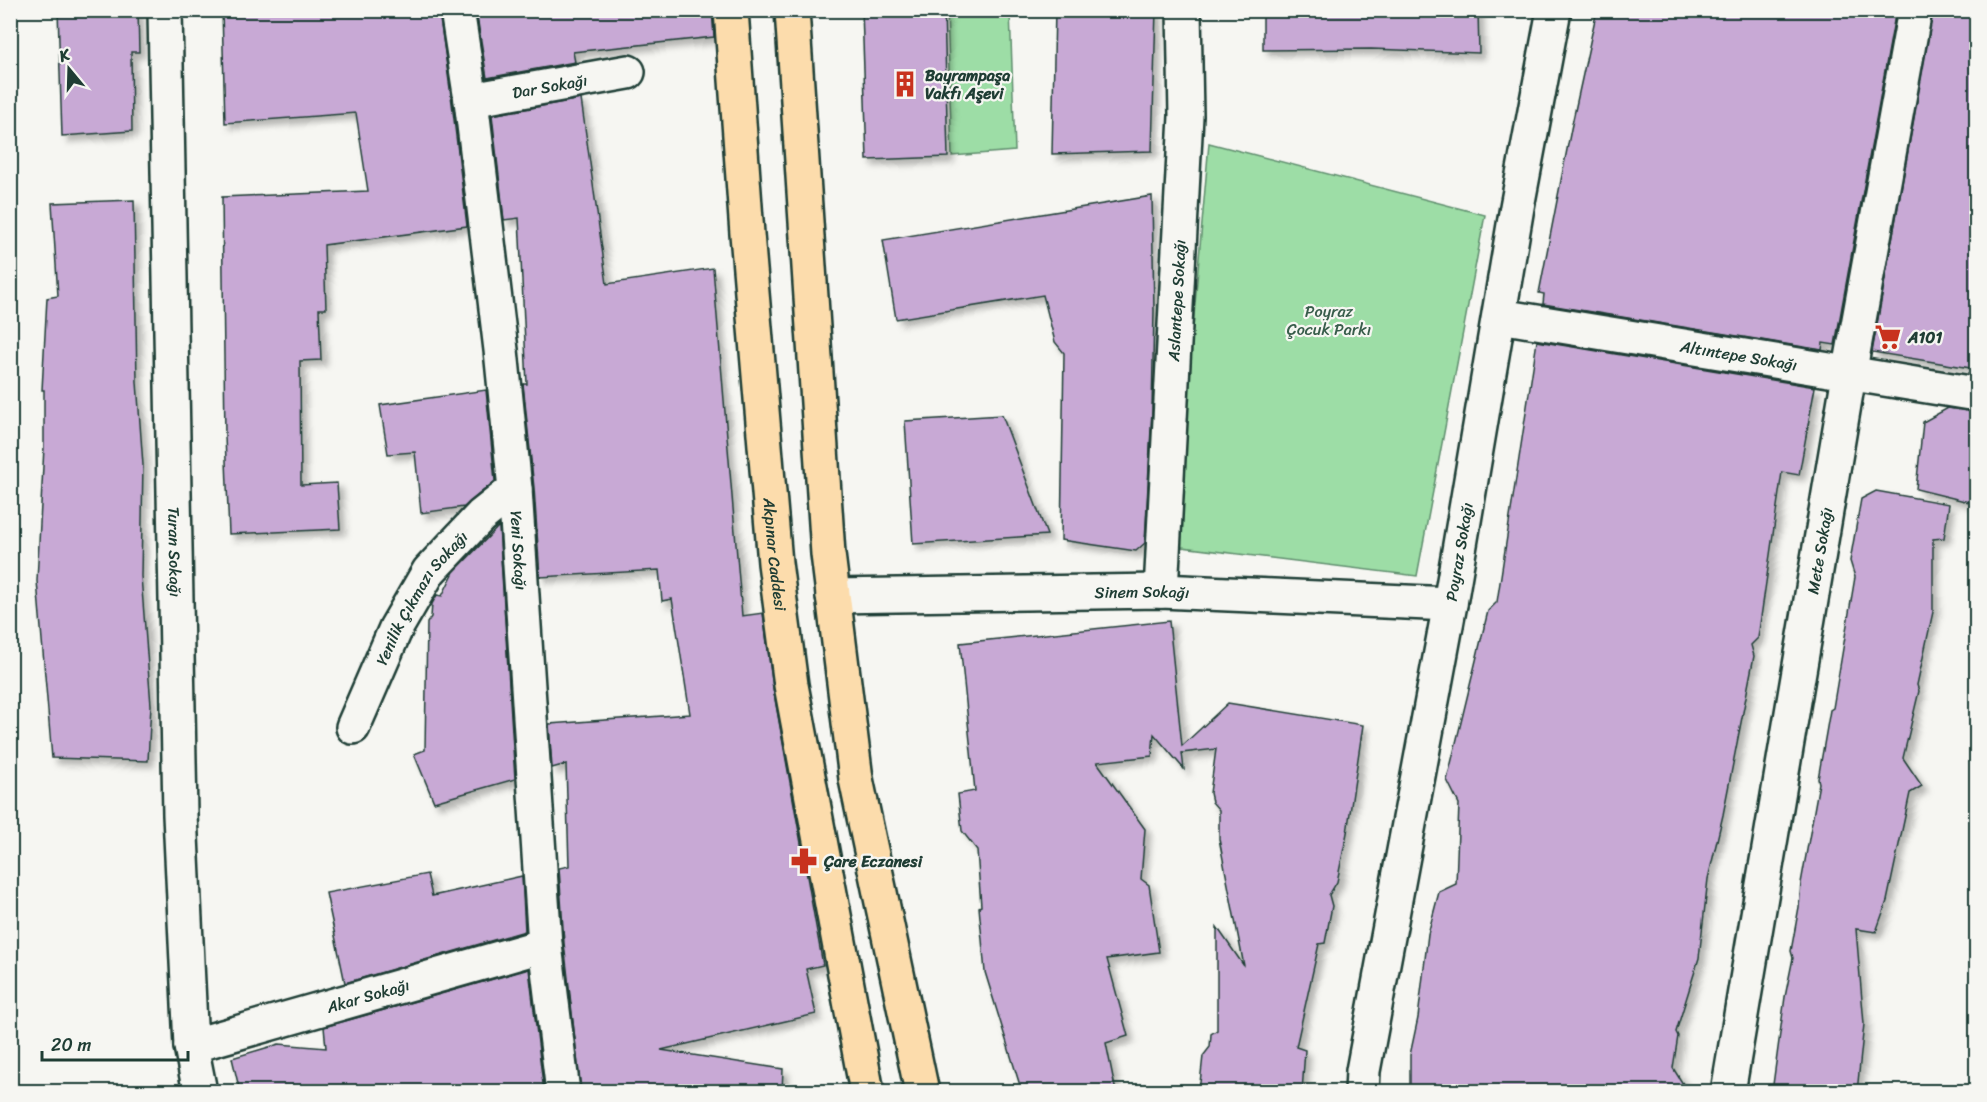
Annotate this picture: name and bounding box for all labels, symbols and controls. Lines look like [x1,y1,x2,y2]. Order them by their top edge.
north arrow [39,39,99,99]
text: K [54,40,75,71]
place label: Bayrampaşa Vakfı Aşevi [925,61,1010,108]
street label: Dar Sokağı [510,65,590,107]
building icon: Bayrampaşa Vakfı Aşevi [890,69,920,99]
street label: Aslantepe Sokağı [1159,239,1194,363]
park label: Poyraz Çocuk Parkı [1287,297,1371,344]
supermarket icon: A101 [1873,322,1903,352]
place label: A101 [1907,323,1942,352]
street label: Altıntepe Sokağı [1677,331,1800,379]
street label: Akpınar Caddesi [755,495,796,613]
street label: Poyraz Sokağı [1436,500,1481,603]
street label: Mete Sokağı [1798,505,1841,596]
street label: Turan Sokağı [160,506,190,597]
street label: Yeni Sokağı [502,510,536,591]
street label: Yenilik Çıkmazı Sokağı [367,524,475,670]
street label: Sinem Sokağı [1094,576,1190,607]
pharmacy icon: Çare Eczanesi [789,846,819,876]
place label: Çare Eczanesi [823,847,924,876]
street label: Akar Sokağı [322,970,413,1021]
scale bar [42,1024,188,1062]
text: 20 m [51,1029,91,1061]

